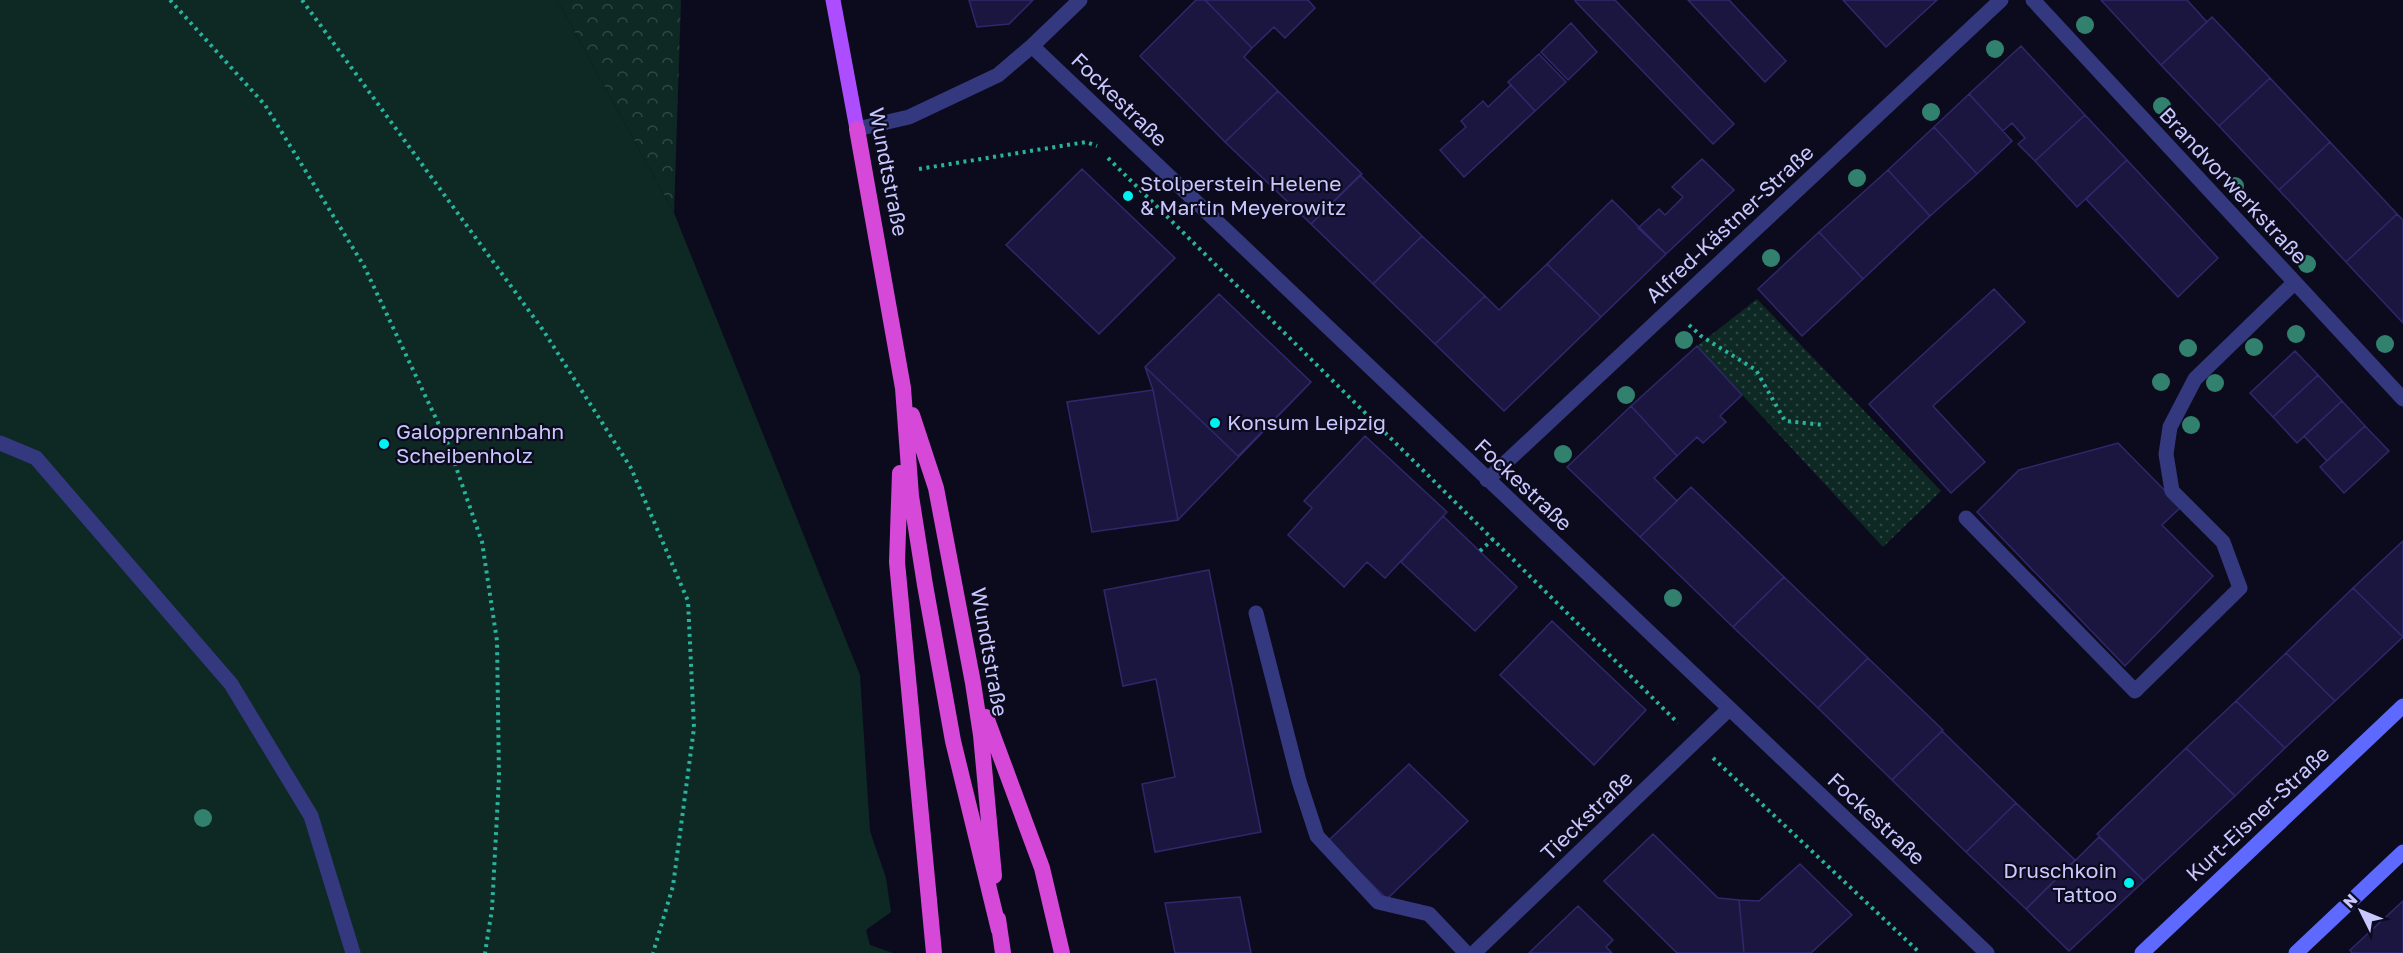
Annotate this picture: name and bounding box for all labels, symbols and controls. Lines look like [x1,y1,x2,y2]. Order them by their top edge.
street label: Fockestraße [1066,47,1173,152]
street label: Brandvorwerkstraße [2154,101,2313,269]
street label: Wundtstraße [864,105,914,238]
street label: Alfred-Kästner-Straße [1640,139,1819,308]
place label: Stolperstein Helene & Martin Meyerowitz [1140,170,1346,220]
marker: Stolperstein Helene & Martin Meyerowitz [1121,189,1135,203]
place label: Konsum Leipzig [1227,409,1386,435]
marker: Konsum Leipzig [1208,416,1222,430]
place label: Galopprennbahn Scheibenholz [396,418,564,468]
street label: Fockestraße [1470,433,1578,536]
marker: Galopprennbahn Scheibenholz [377,437,391,451]
street label: Wundtstraße [966,585,1014,718]
street label: Kurt-Eisner-Straße [2180,740,2334,886]
street label: Tieckstraße [1535,765,1638,866]
street label: Fockestraße [1823,767,1931,870]
place label: Druschkoin Tattoo [2003,857,2117,907]
marker: Druschkoin Tattoo [2122,876,2136,890]
north arrow [2331,881,2391,941]
text: N [2339,889,2361,912]

